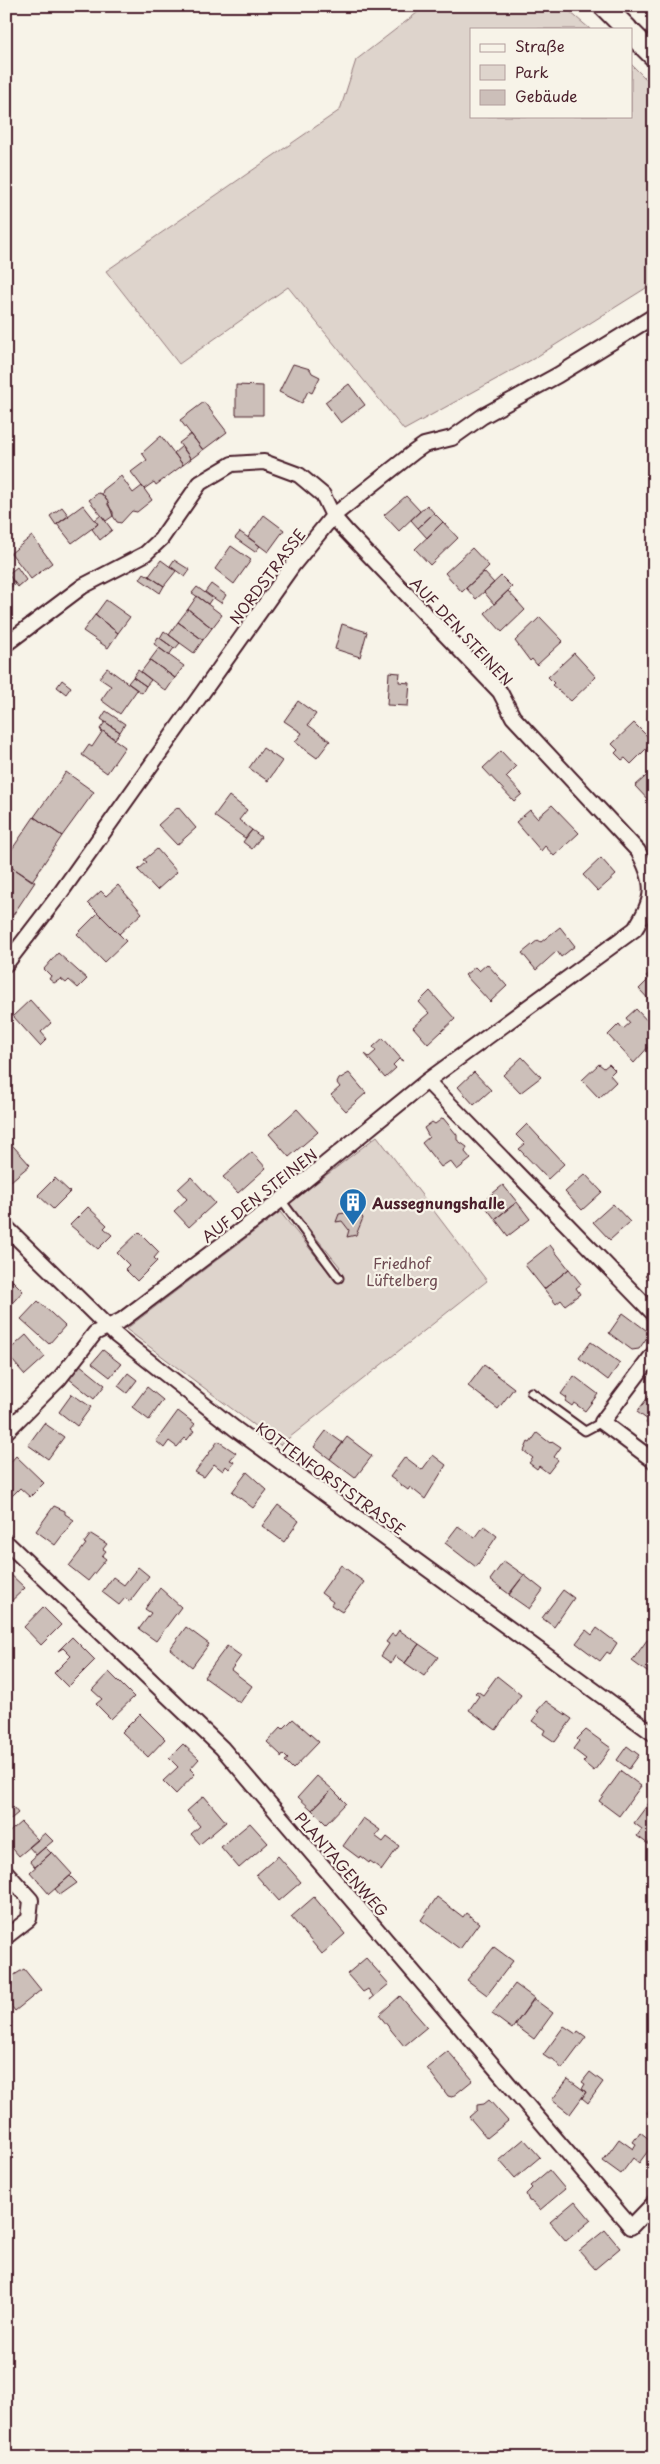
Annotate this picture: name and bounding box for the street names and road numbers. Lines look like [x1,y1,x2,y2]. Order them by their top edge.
street label: NORDSTRASSE [223,523,311,629]
street label: AUF DEN STEINEN [405,572,519,690]
street label: AUF DEN STEINEN [196,1142,322,1248]
street label: KOTTENFORSTSTRASSE [251,1416,411,1540]
street label: PLANTAGENWEG [290,1807,394,1921]

